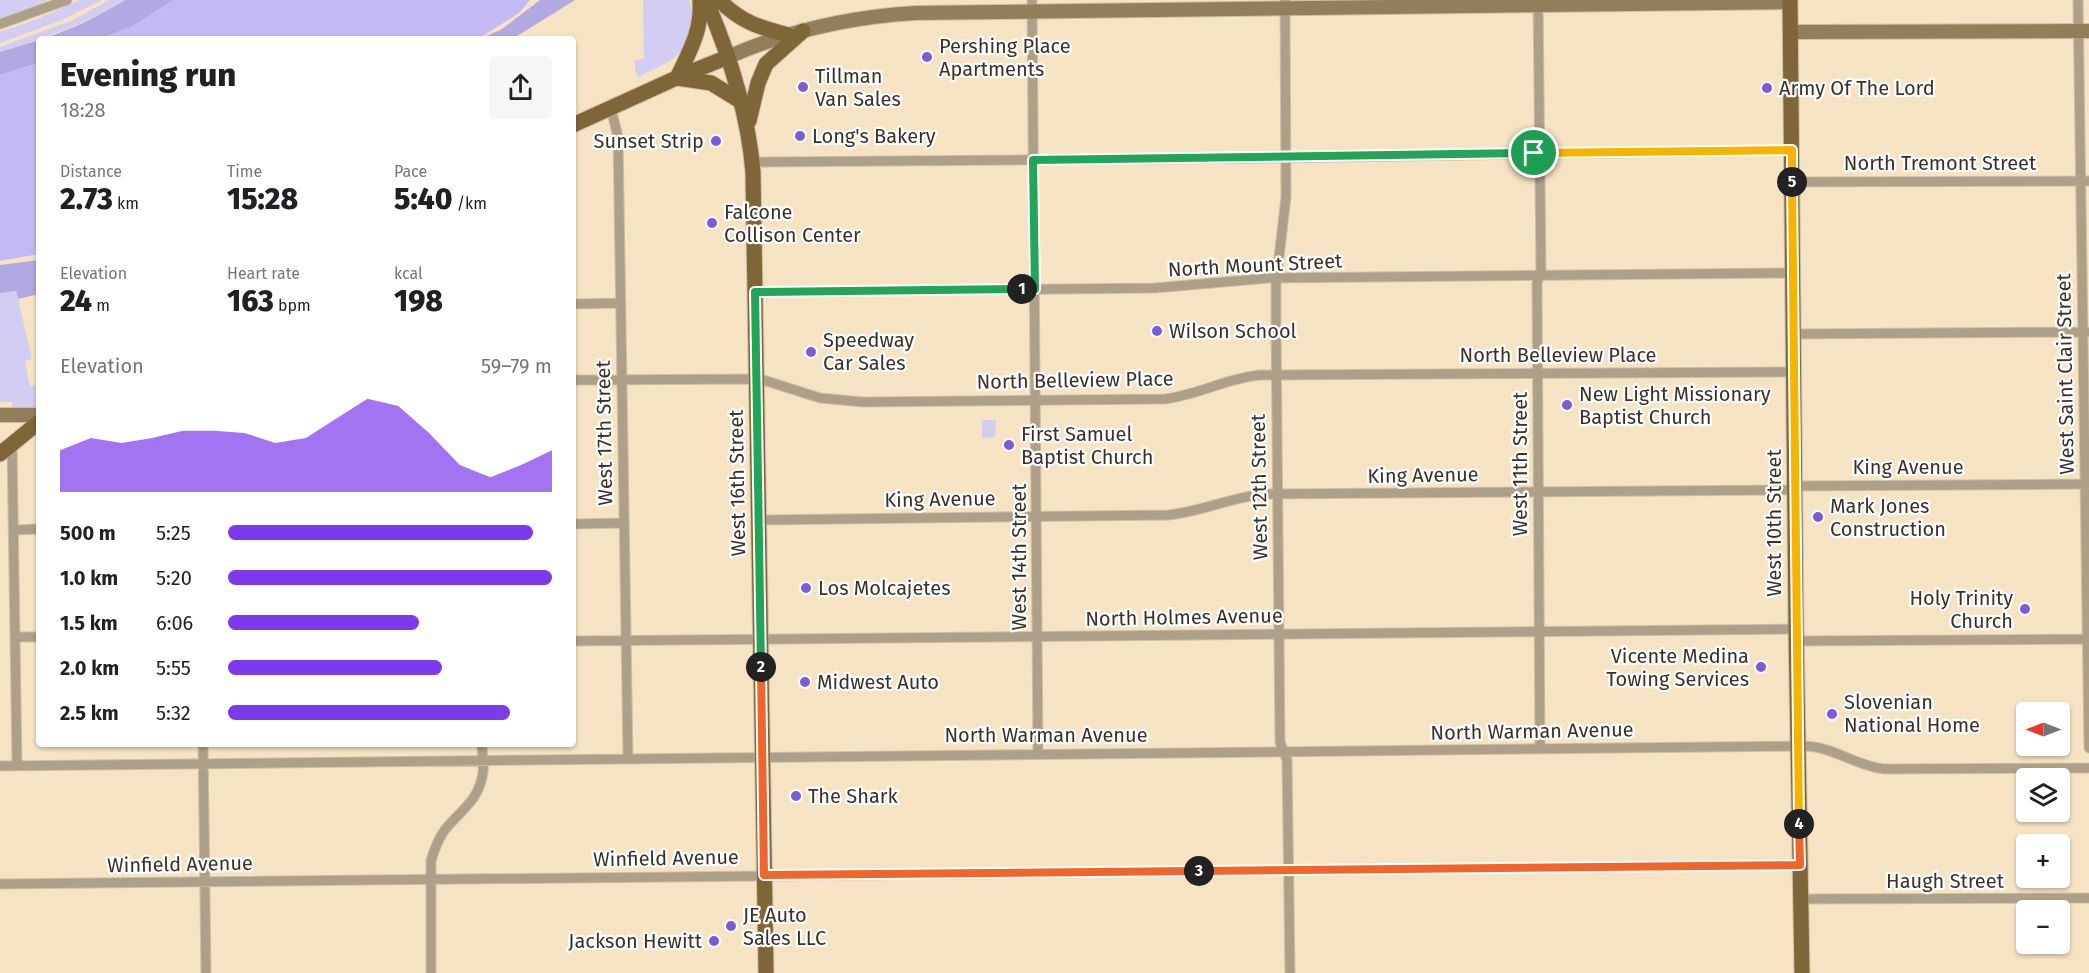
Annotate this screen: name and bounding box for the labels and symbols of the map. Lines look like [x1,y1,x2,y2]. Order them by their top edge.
place label: Pershing Place Apartments [939,34,1071,81]
marker: Pershing Place Apartments [920,50,934,64]
place label: Tillman Van Sales [815,64,901,111]
place label: Army Of The Lord [1779,76,1935,100]
marker: Tillman Van Sales [796,80,810,94]
marker: Army Of The Lord [1760,81,1774,95]
place label: Long's Bakery [812,124,936,148]
pin [1508,127,1559,178]
place label: Sunset Strip [594,129,704,153]
marker: Long's Bakery [793,129,807,143]
marker: Sunset Strip [709,134,723,148]
street label: North Tremont Street [1844,151,2037,175]
pin: 5 [1777,167,1807,197]
place label: Falcone Collison Center [724,200,861,247]
marker: Falcone Collison Center [705,216,719,230]
street label: North Mount Street [1167,248,1344,282]
street label: West Saint Clair Street [2051,272,2079,475]
pin: 1 [1007,274,1037,304]
place label: Wilson School [1169,319,1297,343]
marker: Wilson School [1150,324,1164,338]
place label: Speedway Car Sales [823,328,914,375]
street label: North Belleview Place [1460,343,1656,367]
marker: Speedway Car Sales [804,345,818,359]
street label: West 17th Street [591,359,617,506]
street label: North Belleview Place [976,366,1174,394]
place label: New Light Missionary Baptist Church [1579,382,1771,429]
street label: West 11th Street [1508,391,1532,536]
marker: New Light Missionary Baptist Church [1560,398,1574,412]
street label: West 16th Street [724,409,750,557]
street label: West 12th Street [1246,413,1272,560]
place label: First Samuel Baptist Church [1021,422,1153,469]
marker: First Samuel Baptist Church [1002,438,1016,452]
street label: West 10th Street [1762,449,1786,597]
street label: King Avenue [1852,455,1964,479]
street label: King Avenue [1367,462,1479,488]
street label: West 14th Street [1007,483,1031,630]
street label: King Avenue [884,486,996,512]
place label: Mark Jones Construction [1830,494,1946,541]
marker: Mark Jones Construction [1811,510,1825,524]
place label: Los Molcajetes [818,576,950,600]
marker: Los Molcajetes [799,581,813,595]
place label: Holy Trinity Church [1910,586,2013,633]
marker: Holy Trinity Church [2018,602,2032,616]
street label: North Holmes Avenue [1085,603,1283,631]
place label: Vicente Medina Towing Services [1606,644,1749,691]
pin: 2 [746,652,776,682]
marker: Vicente Medina Towing Services [1754,660,1768,674]
place label: Midwest Auto [817,670,939,694]
marker: Midwest Auto [798,675,812,689]
place label: Slovenian National Home [1844,690,1980,737]
north arrow [2016,702,2070,756]
marker: Slovenian National Home [1825,707,1839,721]
street label: North Warman Avenue [1430,717,1634,745]
street label: North Warman Avenue [944,723,1148,747]
place label: The Shark [808,784,898,808]
marker: The Shark [789,789,803,803]
pin: 4 [1784,809,1814,839]
street label: Winfield Avenue [593,845,739,871]
street label: Winfield Avenue [107,851,253,877]
pin: 3 [1184,856,1214,886]
street label: Haugh Street [1886,869,2005,893]
place label: JE Auto Sales LLC [743,903,826,950]
marker: JE Auto Sales LLC [724,919,738,933]
place label: Jackson Hewitt [568,929,703,953]
marker: Jackson Hewitt [707,934,721,948]

